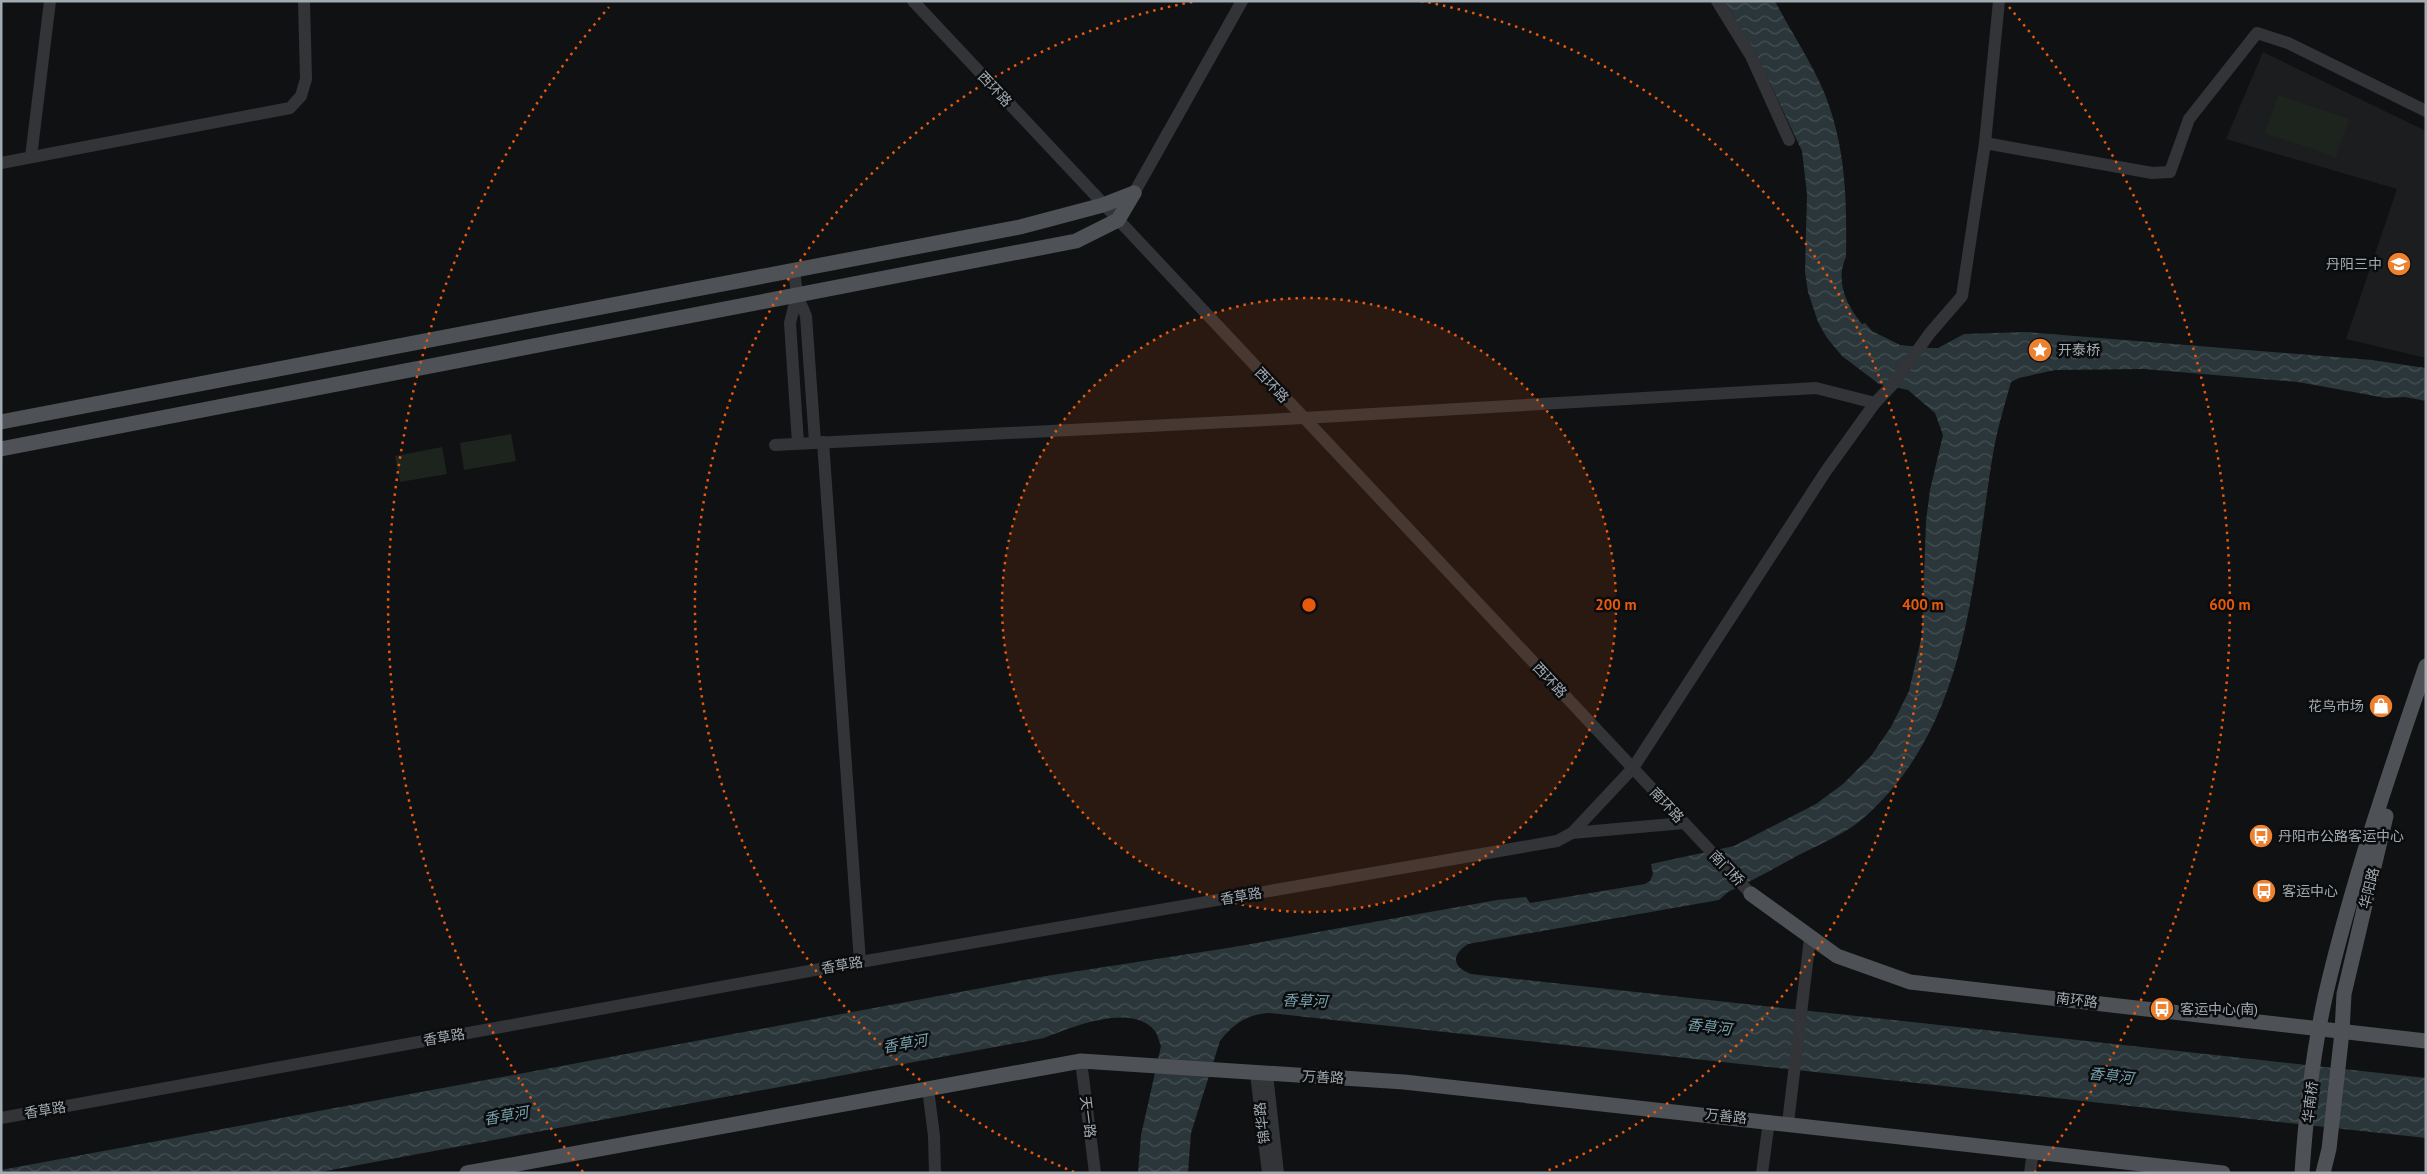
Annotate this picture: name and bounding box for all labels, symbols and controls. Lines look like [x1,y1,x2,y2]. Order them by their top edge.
street label: 西环路 [974,68,1016,110]
school or university icon: 丹阳三中 [2386,251,2412,277]
place label: 丹阳三中 [2326,255,2382,273]
place icon: 开泰桥 [2027,337,2053,363]
place label: 开泰桥 [2058,341,2100,359]
street label: 西环路 [1251,364,1293,406]
text: 200 m [1595,595,1637,614]
text: 400 m [1902,595,1944,614]
text: 600 m [2209,595,2251,614]
centre of rings [1300,596,1318,614]
street label: 西环路 [1529,659,1571,701]
shop icon: 花鸟市场 [2368,693,2394,719]
place label: 花鸟市场 [2308,697,2364,715]
street label: 南环路 [1646,784,1688,826]
bus stop icon: 丹阳市公路客运中心 [2248,823,2274,849]
place label: 丹阳市公路客运中心 [2278,827,2404,845]
street label: 南门桥 [1706,847,1748,889]
street label: 华阳路 [2355,865,2383,911]
bus stop icon: 客运中心 [2251,878,2277,904]
place label: 客运中心 [2282,882,2338,900]
street label: 香草路 [1219,883,1263,909]
street label: 香草路 [820,952,864,978]
street label: 南环路 [2055,989,2099,1011]
water label: 香草河 [1282,990,1331,1011]
bus stop icon: 客运中心(南) [2149,996,2175,1022]
place label: 客运中心(南) [2180,1000,2258,1018]
water label: 香草河 [1686,1014,1736,1039]
street label: 香草路 [422,1024,466,1050]
water label: 香草河 [881,1030,932,1057]
water label: 香草河 [2088,1063,2138,1088]
street label: 万善路 [1302,1067,1344,1087]
street label: 华南桥 [2299,1080,2321,1124]
street label: 天一路 [1077,1095,1099,1139]
street label: 香草路 [23,1097,67,1123]
street label: 锦华路 [1251,1101,1273,1145]
water label: 香草河 [482,1102,533,1129]
street label: 万善路 [1704,1105,1748,1127]

